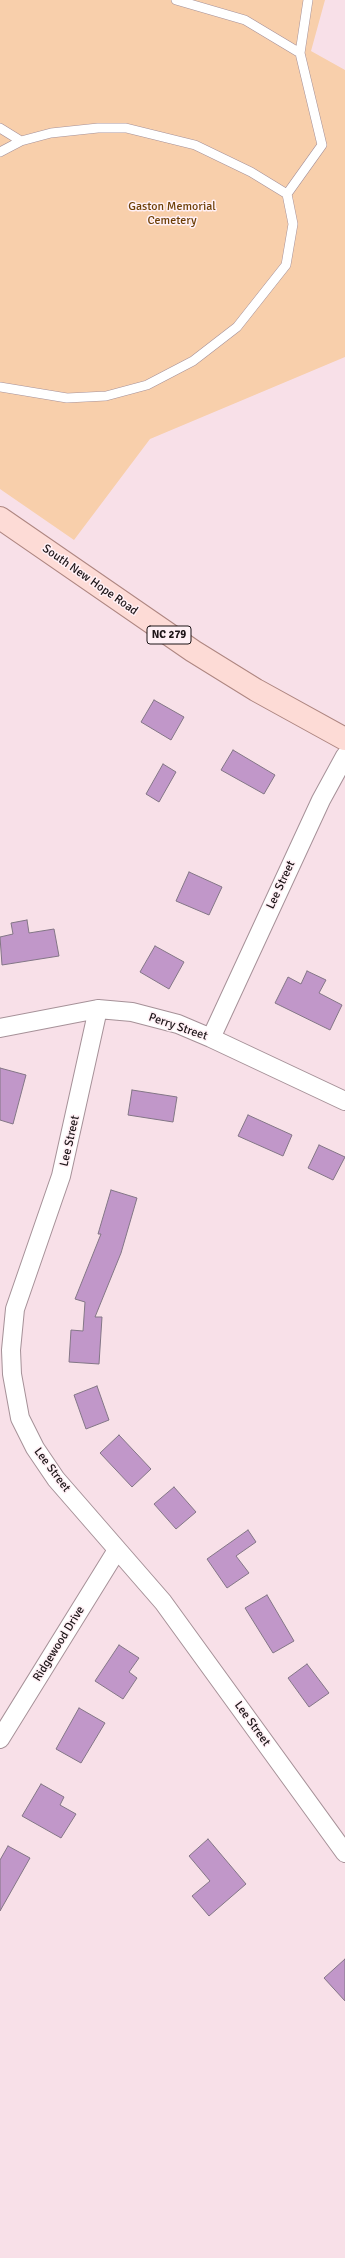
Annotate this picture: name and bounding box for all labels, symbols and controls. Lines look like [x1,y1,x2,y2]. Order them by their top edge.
park label: Gaston Memorial Cemetery [128,200,216,228]
street label: South New Hope Road [40,542,140,618]
road number: NC 279 [147,626,191,644]
street label: Lee Street [264,858,298,912]
street label: Perry Street [147,1010,209,1044]
street label: Lee Street [57,1114,83,1168]
street label: Lee Street [31,1445,73,1495]
street label: Ridgewood Drive [30,1604,88,1684]
street label: Lee Street [231,1699,273,1749]

